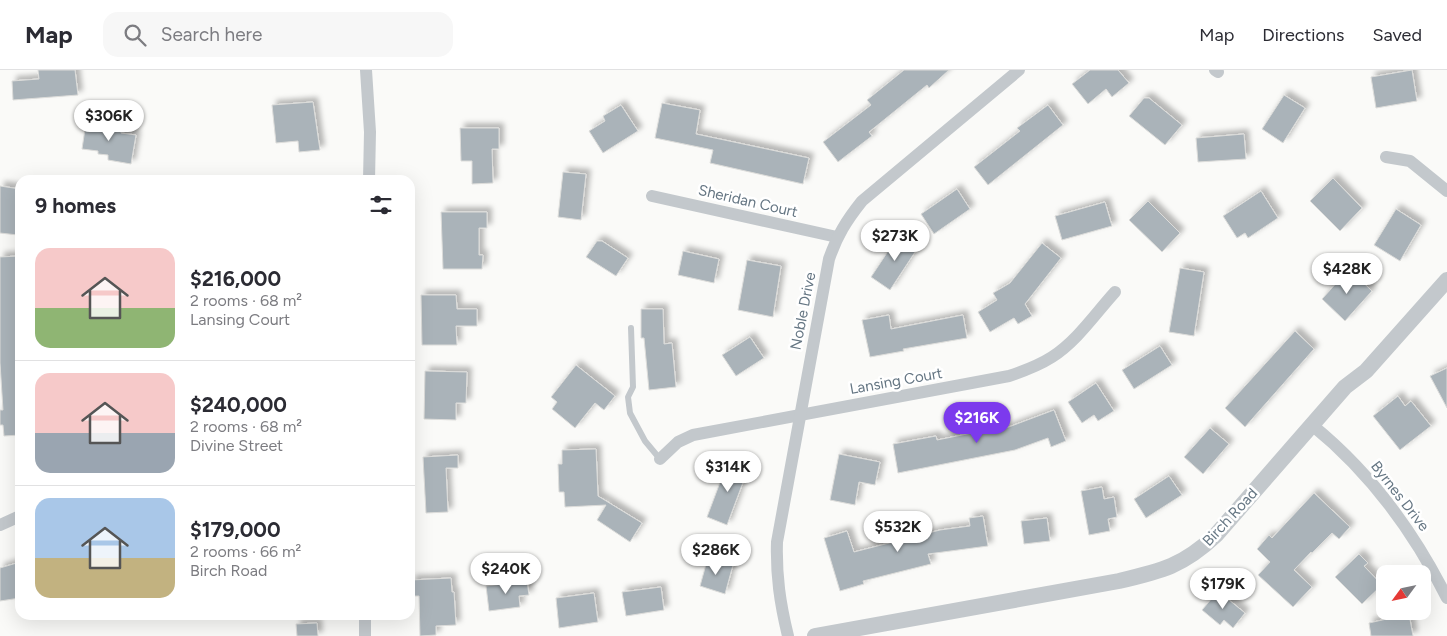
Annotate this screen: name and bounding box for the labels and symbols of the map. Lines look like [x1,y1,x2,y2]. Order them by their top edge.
pin: $306K [74,100,144,142]
street label: Sheridan Court [697,181,800,221]
pin: $273K [860,220,930,262]
pin: $428K [1312,252,1382,295]
street label: Noble Drive [787,271,819,351]
street label: Lansing Court [848,364,944,398]
pin: $216K [942,402,1012,444]
pin: $314K [693,450,763,493]
street label: Byrnes Drive [1367,457,1433,535]
street label: Birch Road [1199,484,1261,550]
pin: $532K [863,510,933,553]
pin: $286K [681,534,751,576]
pin: $240K [471,552,541,595]
north arrow [1376,565,1431,620]
pin: $179K [1188,568,1258,610]

